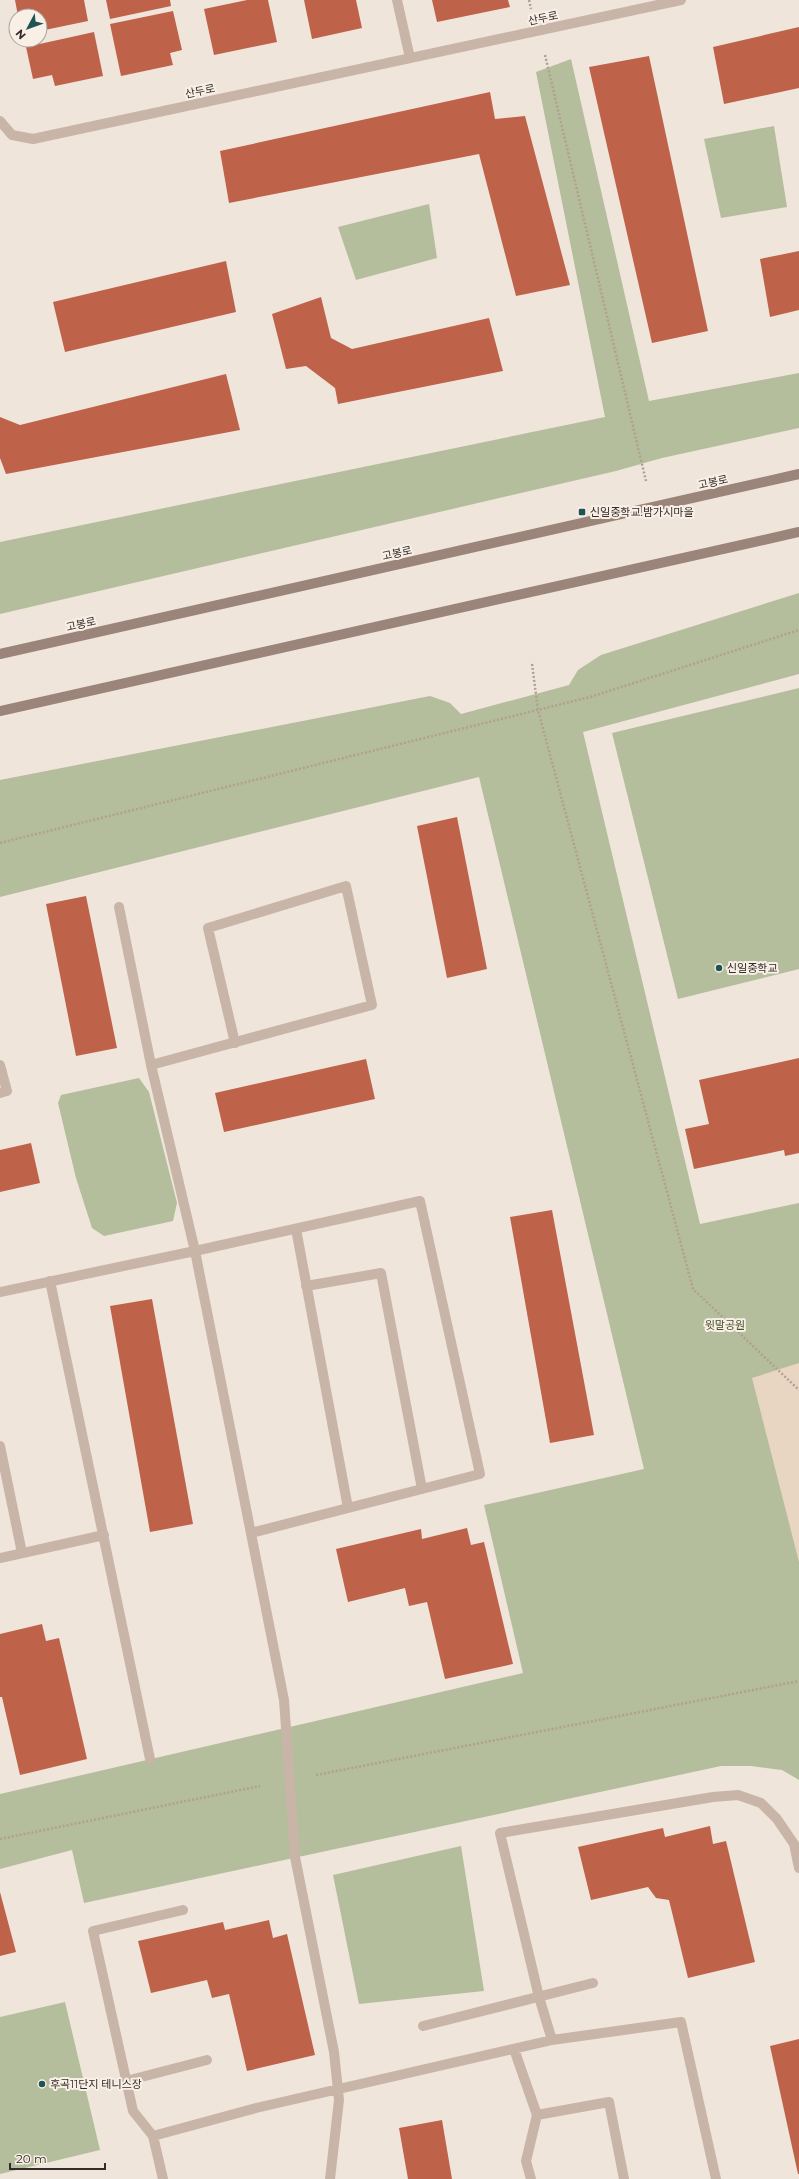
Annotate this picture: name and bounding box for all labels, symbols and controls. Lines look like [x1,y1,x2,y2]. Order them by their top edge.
north arrow [8,8,48,48]
street label: 산두로 [527,8,559,28]
text: N [12,27,29,43]
street label: 산두로 [184,81,216,101]
street label: 고봉로 [697,472,729,492]
place label: 신일중학교.밤가시마을 [590,505,694,519]
marker: 신일중학교.밤가시마을 [577,507,587,517]
street label: 고봉로 [381,543,413,563]
street label: 고봉로 [65,614,97,634]
place label: 신일중학교 [727,961,778,975]
marker: 신일중학교 [714,963,724,973]
park label: 윗말공원 [705,1318,745,1332]
place label: 후곡11단지 테니스장 [50,2077,142,2091]
marker: 후곡11단지 테니스장 [37,2079,47,2089]
scale bar [10,2145,105,2171]
text: 20 m [16,2151,47,2166]

